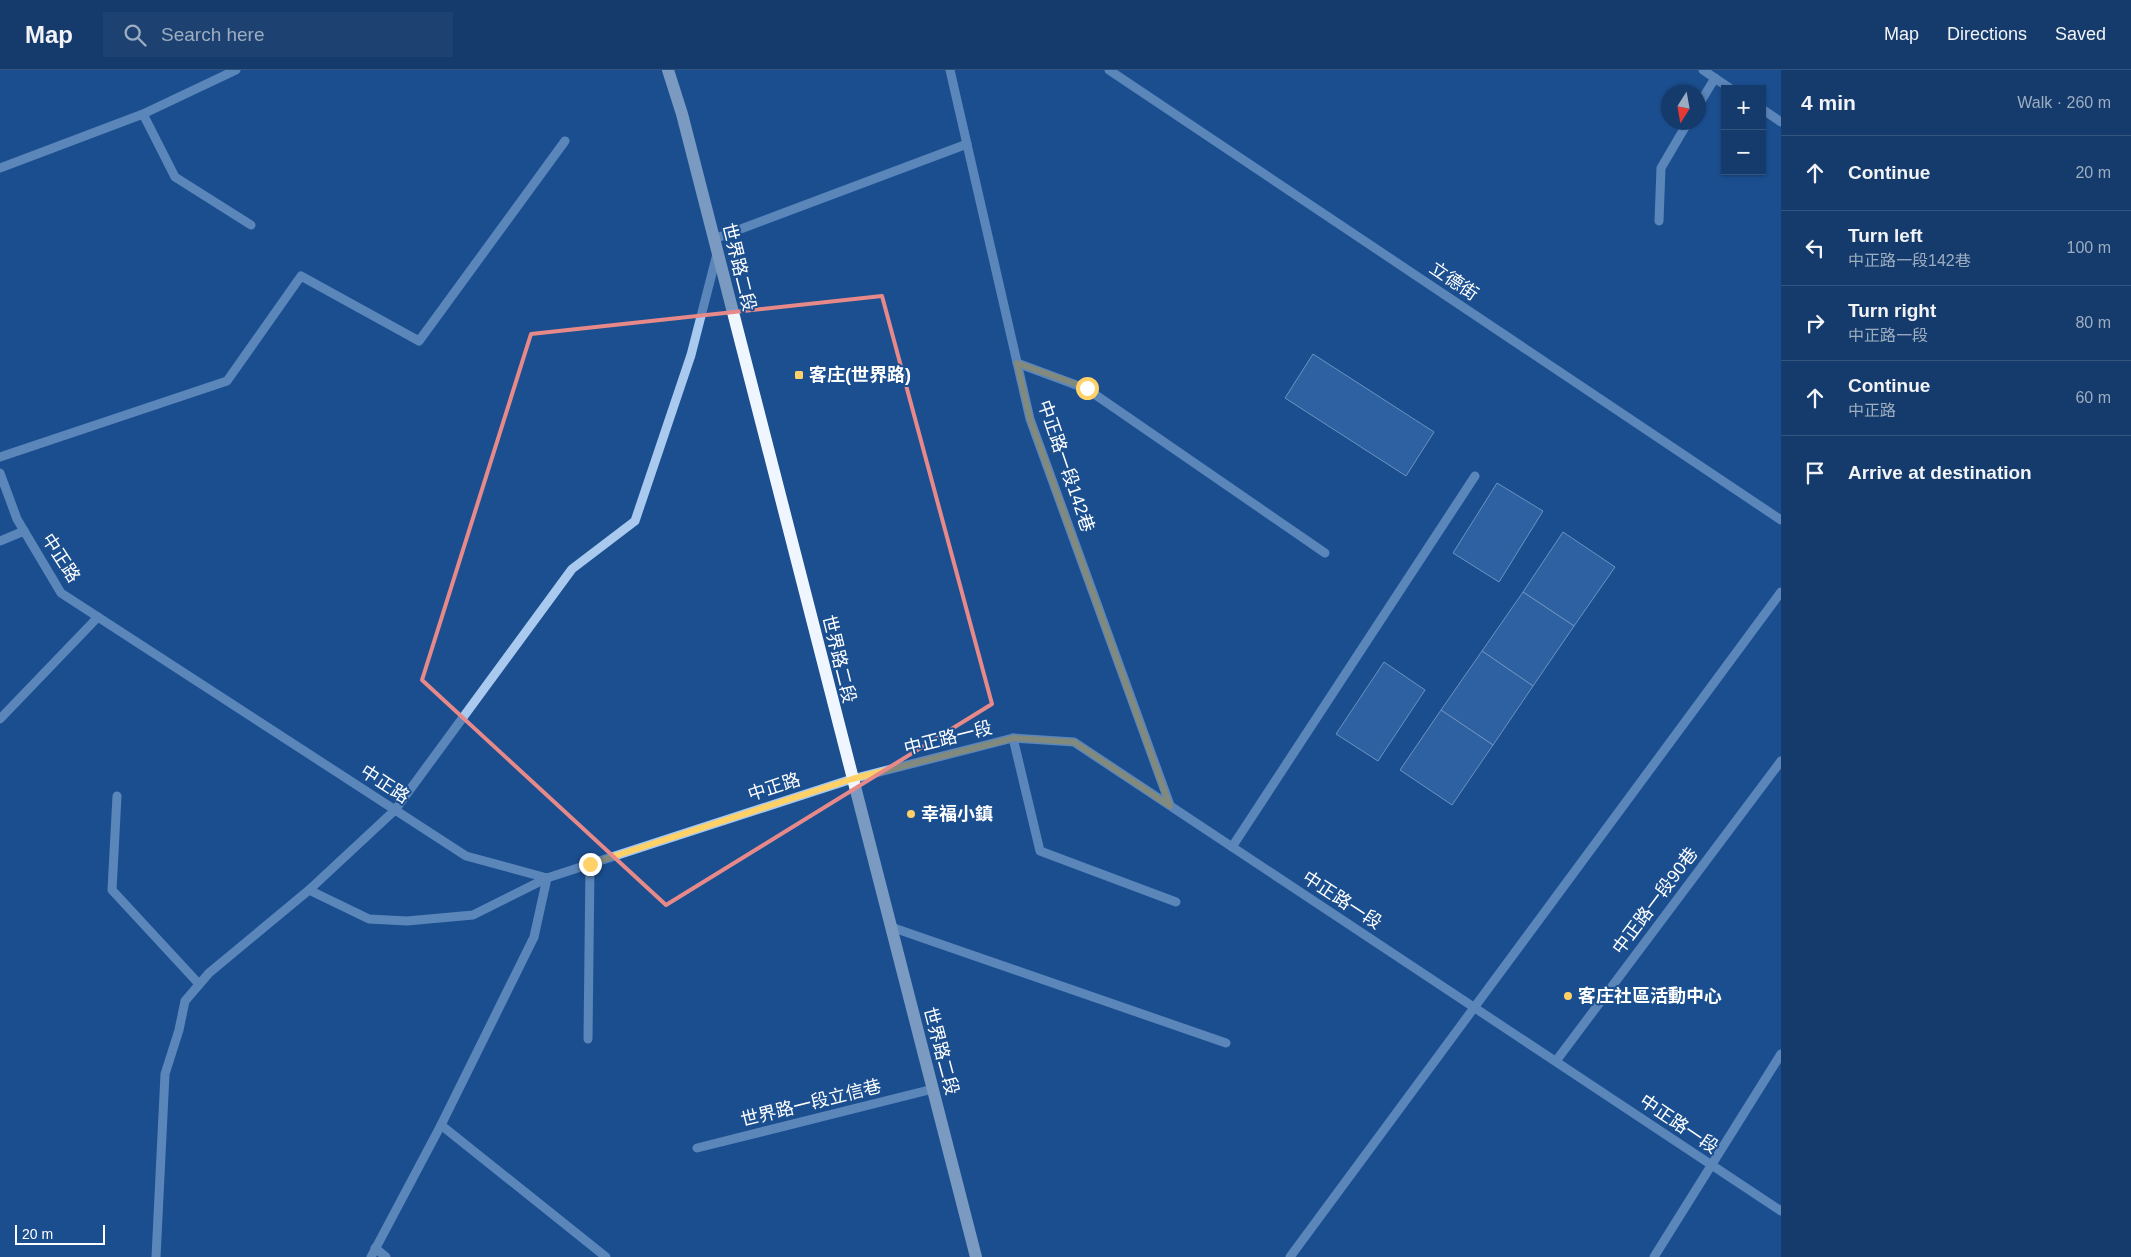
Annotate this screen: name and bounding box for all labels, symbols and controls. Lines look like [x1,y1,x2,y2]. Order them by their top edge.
search box [103,12,453,57]
text: Map [25,21,73,48]
icon: search [121,21,149,49]
text: Search here [161,24,265,45]
text: Map [1884,24,1919,44]
text: Directions [1947,24,2027,44]
text: Saved [2055,24,2106,44]
north arrow [1661,85,1706,130]
map controls [1721,85,1766,175]
button: + [1721,85,1766,130]
text: 4 min [1801,91,1856,114]
text: Walk · 260 m [2017,94,2111,111]
button: − [1721,130,1766,175]
icon: ahead [1801,159,1829,187]
text: Continue [1848,162,1930,183]
text: 20 m [2075,164,2111,181]
street label: 世界路二段 [718,221,760,313]
text: Turn left [1848,225,1923,246]
icon: left [1801,234,1829,262]
text: 100 m [2067,239,2111,256]
text: 中正路一段142巷 [1848,252,1971,269]
street label: 立德街 [1426,258,1482,304]
text: Turn right [1848,300,1936,321]
icon: right [1801,309,1829,337]
text: 80 m [2075,314,2111,331]
text: 中正路一段 [1848,327,1928,344]
place label: 客庄(世界路) [809,365,911,385]
marker: 客庄(世界路) [793,369,805,381]
text: Continue [1848,375,1930,396]
route start [1076,377,1099,400]
icon: ahead [1801,384,1829,412]
text: 60 m [2075,389,2111,406]
street label: 中正路一段142巷 [1034,397,1098,535]
text: 中正路 [1848,402,1896,419]
icon: arrive [1801,459,1829,487]
text: Arrive at destination [1848,462,2032,483]
street label: 中正路 [38,530,84,586]
street label: 世界路二段 [818,613,860,705]
street label: 中正路一段 [902,717,994,759]
street label: 中正路 [357,761,413,807]
street label: 中正路 [745,769,803,805]
place label: 幸福小鎮 [921,804,993,824]
marker: 幸福小鎮 [905,808,917,820]
street label: 中正路一段90巷 [1608,844,1702,958]
route end [579,853,602,876]
street label: 中正路一段 [1299,867,1385,933]
place label: 客庄社區活動中心 [1578,986,1722,1006]
marker: 客庄社區活動中心 [1562,990,1574,1002]
street label: 世界路二段 [920,1005,962,1097]
street label: 世界路一段立信巷 [739,1076,883,1130]
street label: 中正路一段 [1636,1091,1722,1157]
scale bar [15,1222,105,1245]
text: 20 m [22,1226,53,1242]

